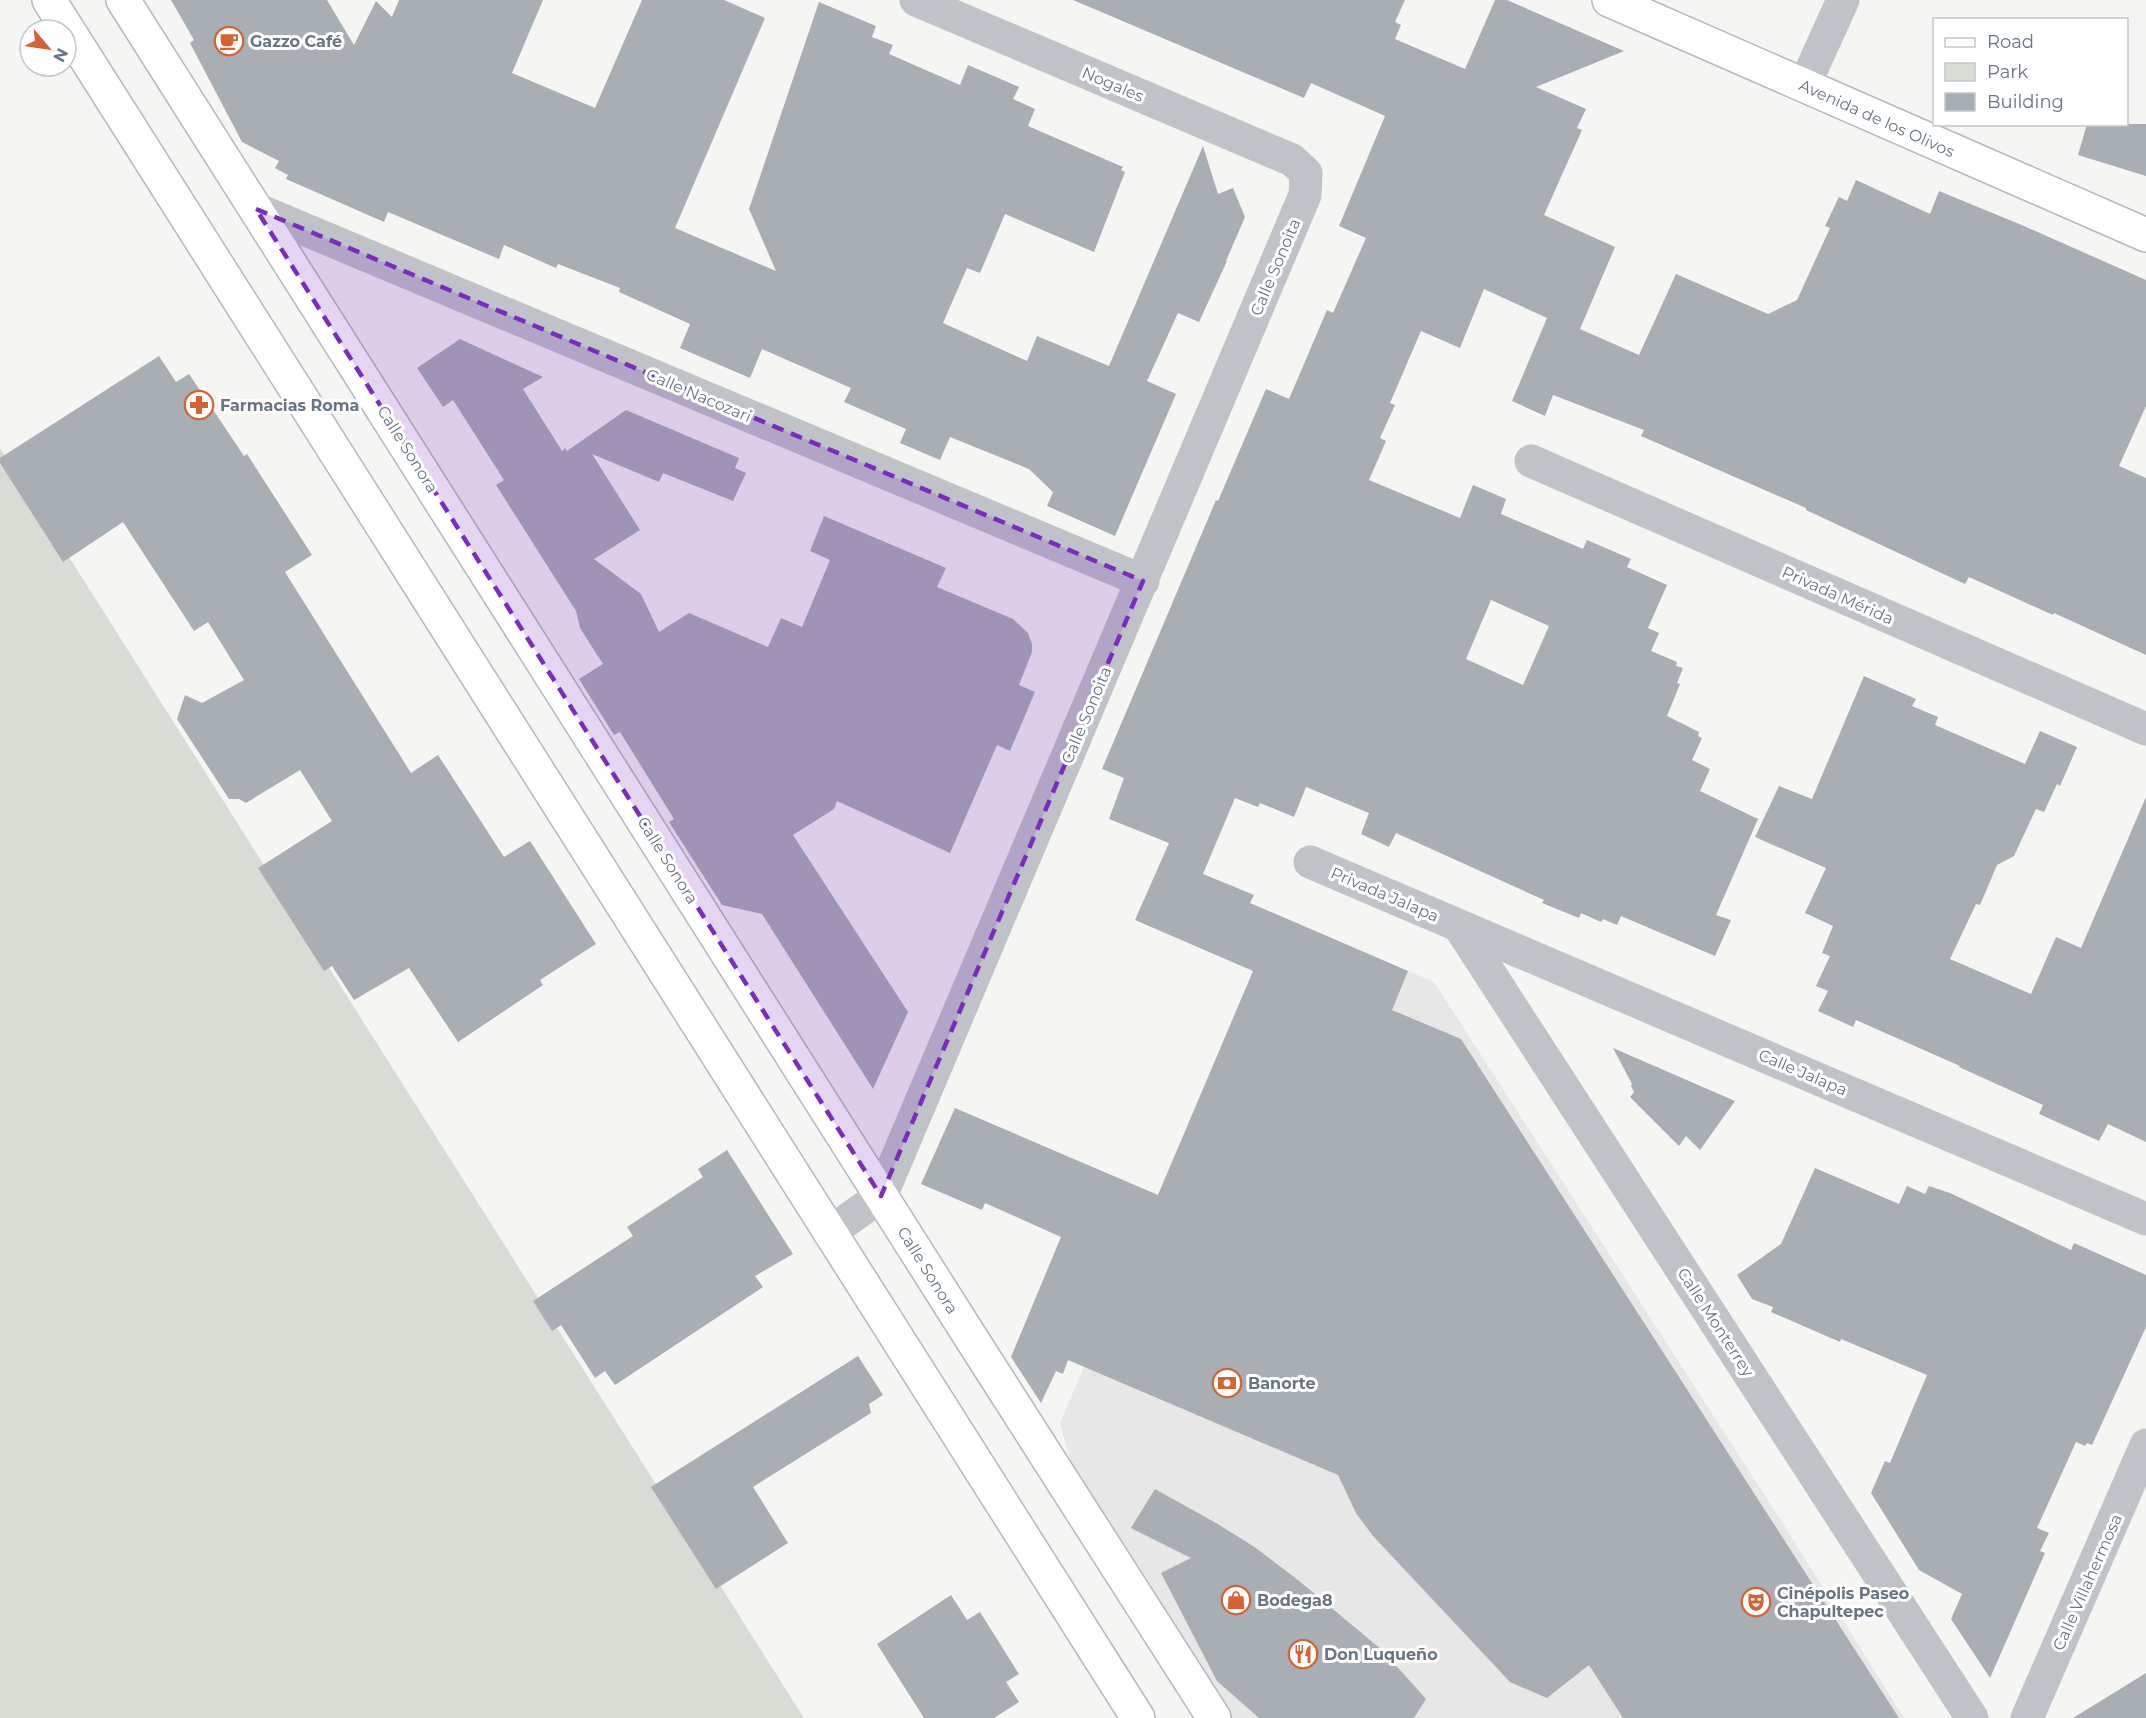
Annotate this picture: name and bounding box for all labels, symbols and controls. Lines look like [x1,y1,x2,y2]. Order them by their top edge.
north arrow [18,18,78,78]
legend [1933,18,2128,126]
cafe icon: Gazzo Café [213,25,245,57]
text: Road [1987,31,2034,53]
place label: Gazzo Café [250,32,342,51]
text: N [49,45,72,65]
text: Park [1987,61,2028,83]
street label: Nogales [1079,63,1147,106]
street label: Avenida de los Olivos [1796,76,1958,161]
text: Building [1987,91,2064,113]
street label: Calle Sonoita [1246,216,1304,319]
street label: Calle Nacozari [643,365,754,426]
pharmacy icon: Farmacias Roma [183,389,215,421]
place label: Farmacias Roma [220,396,359,415]
street label: Calle Sonora [373,402,442,496]
street label: Privada Mérida [1779,562,1896,629]
street label: Calle Sonoita [1057,664,1115,767]
street label: Calle Sonora [633,813,702,907]
street label: Privada Jalapa [1328,863,1442,926]
street label: Calle Jalapa [1756,1045,1850,1100]
street label: Calle Sonora [893,1223,962,1317]
street label: Calle Monterrey [1673,1264,1758,1380]
bank icon: Banorte [1211,1367,1243,1399]
place label: Banorte [1248,1374,1316,1393]
street label: Calle Villahermosa [2049,1511,2126,1653]
shop icon: Bodega8 [1220,1584,1252,1616]
place label: Cinépolis Paseo Chapultepec [1777,1584,1909,1621]
theatre icon: Cinépolis Paseo Chapultepec [1740,1586,1772,1618]
place label: Bodega8 [1257,1591,1333,1610]
restaurant icon: Don Luqueño [1287,1638,1319,1670]
place label: Don Luqueño [1324,1645,1438,1664]

